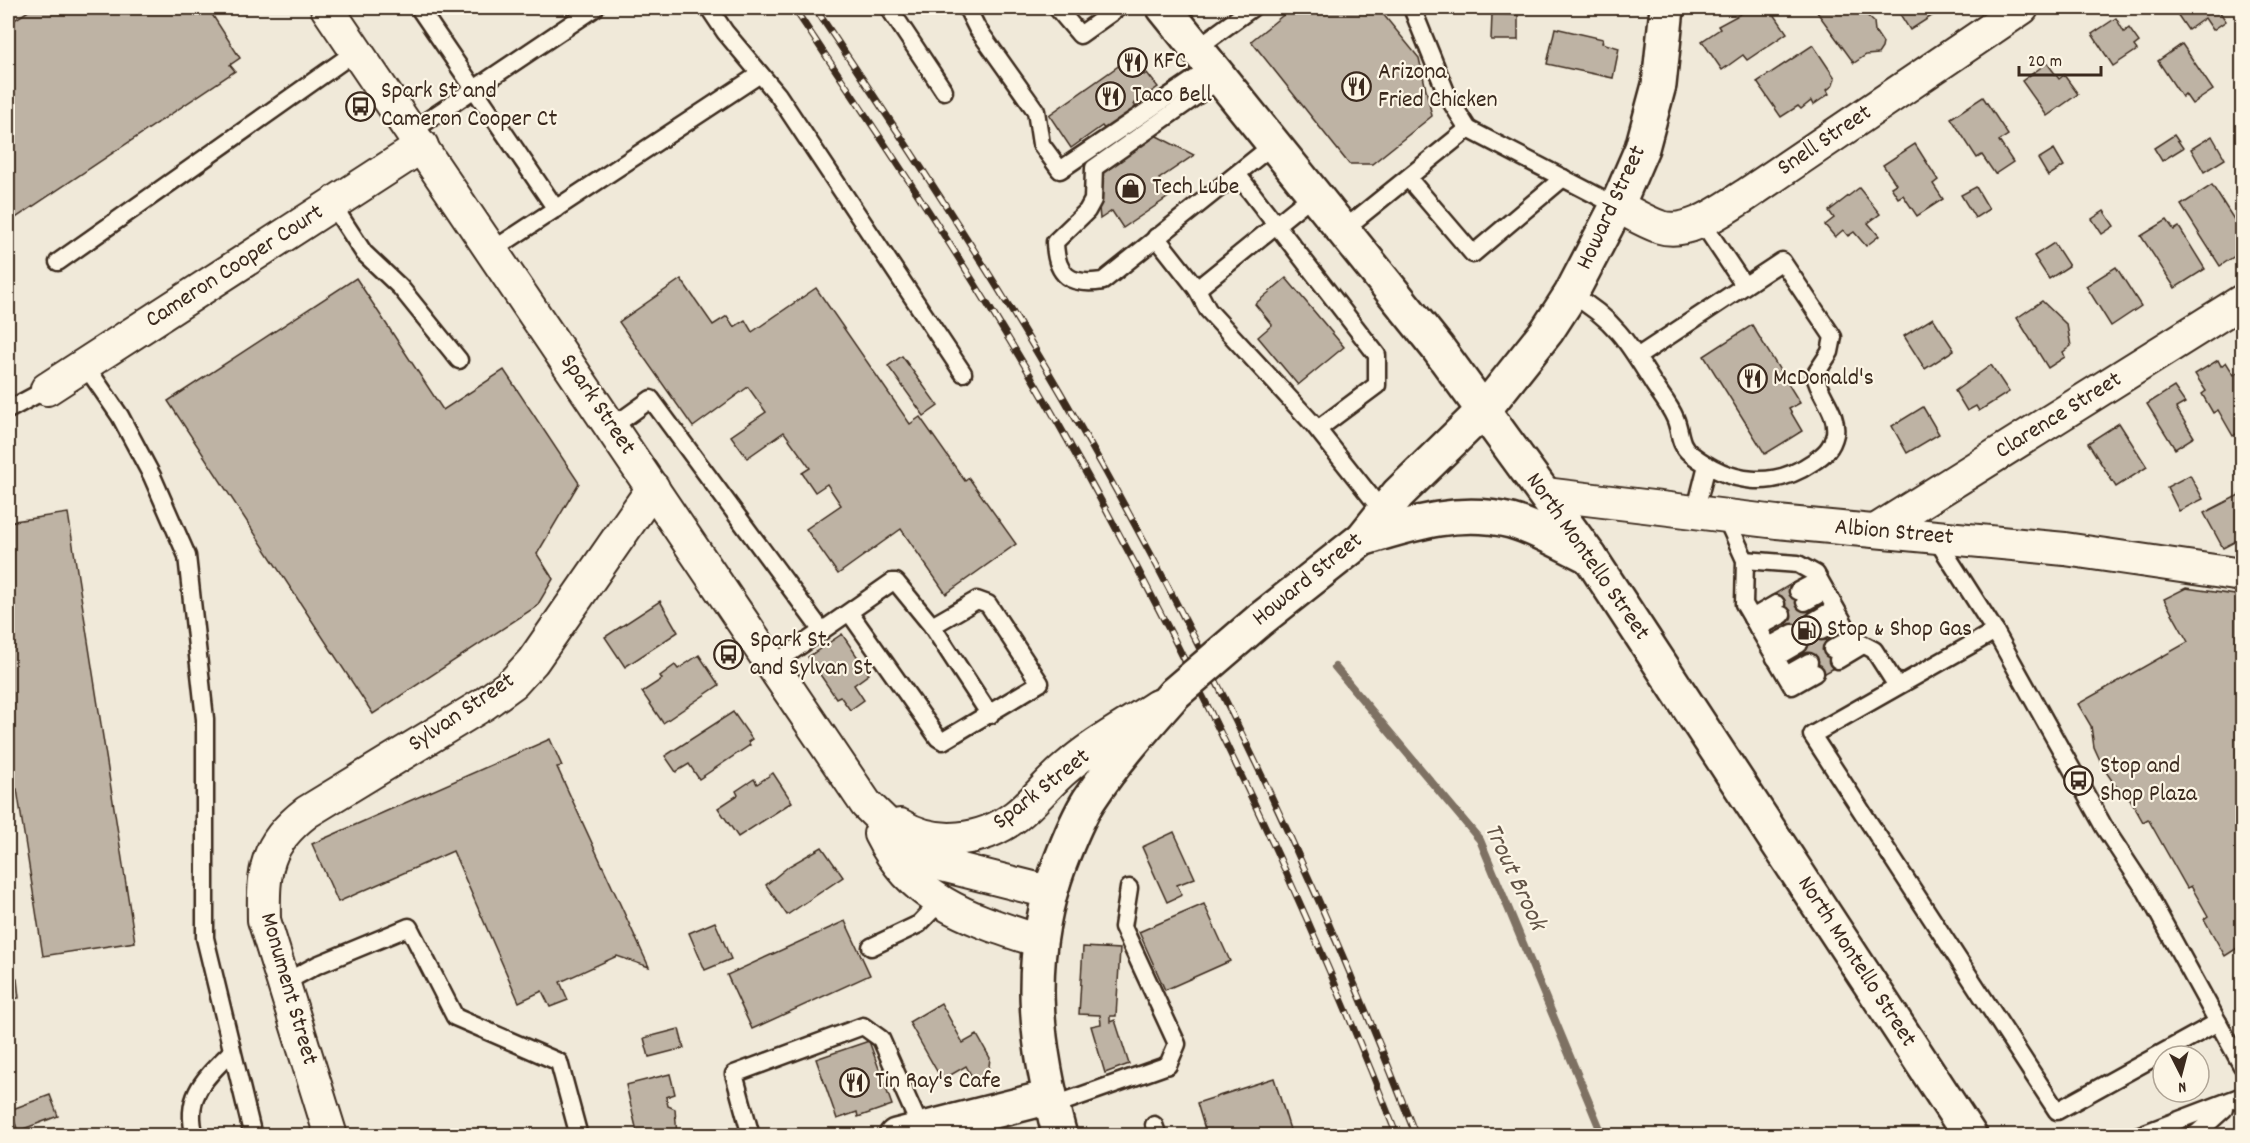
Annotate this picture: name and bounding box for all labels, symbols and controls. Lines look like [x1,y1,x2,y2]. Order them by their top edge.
scale bar [2019,39,2102,77]
place label: KFC [1153,45,1187,79]
restaurant icon: KFC [1116,46,1148,78]
text: 20 m [2028,50,2062,75]
place label: Arizona Fried Chicken [1378,56,1498,118]
restaurant icon: Arizona Fried Chicken [1341,71,1373,103]
place label: Spark St and Cameron Cooper Ct [381,75,557,137]
place label: Taco Bell [1132,79,1212,113]
restaurant icon: Taco Bell [1095,80,1127,112]
bus stop icon: Spark St and Cameron Cooper Ct [344,90,376,122]
street label: Snell Street [1771,97,1879,185]
street label: Howard Street [1568,140,1656,276]
place label: Tech Lube [1152,171,1239,205]
shop icon: Tech Lube [1115,172,1147,204]
street label: Cameron Cooper Court [139,197,331,337]
street label: Spark Street [551,348,643,462]
place label: McDonald's [1773,362,1874,396]
restaurant icon: McDonald's [1736,363,1768,395]
street label: Clarence Street [1989,364,2129,468]
street label: North Montello Street [1516,466,1658,648]
street label: Albion Street [1833,511,1955,555]
street label: Howard Street [1245,525,1371,635]
place label: Stop & Shop Gas [1827,613,1972,647]
fuel station icon: Stop & Shop Gas [1790,614,1822,646]
place label: Spark St. and Sylvan St [750,624,873,686]
bus stop icon: Spark St. and Sylvan St [713,639,745,671]
street label: Sylvan Street [402,665,522,761]
street label: Spark Street [986,741,1098,839]
place label: Stop and Shop Plaza [2100,750,2198,812]
bus stop icon: Stop and Shop Plaza [2063,765,2095,797]
water label: Trout Brook [1473,817,1556,939]
street label: North Montello Street [1788,870,1924,1054]
street label: Monument Street [250,909,326,1069]
north arrow [2151,1044,2211,1104]
place label: Tin Ray's Cafe [875,1065,1001,1099]
restaurant icon: Tin Ray's Cafe [838,1066,870,1098]
text: N [2177,1075,2187,1098]

